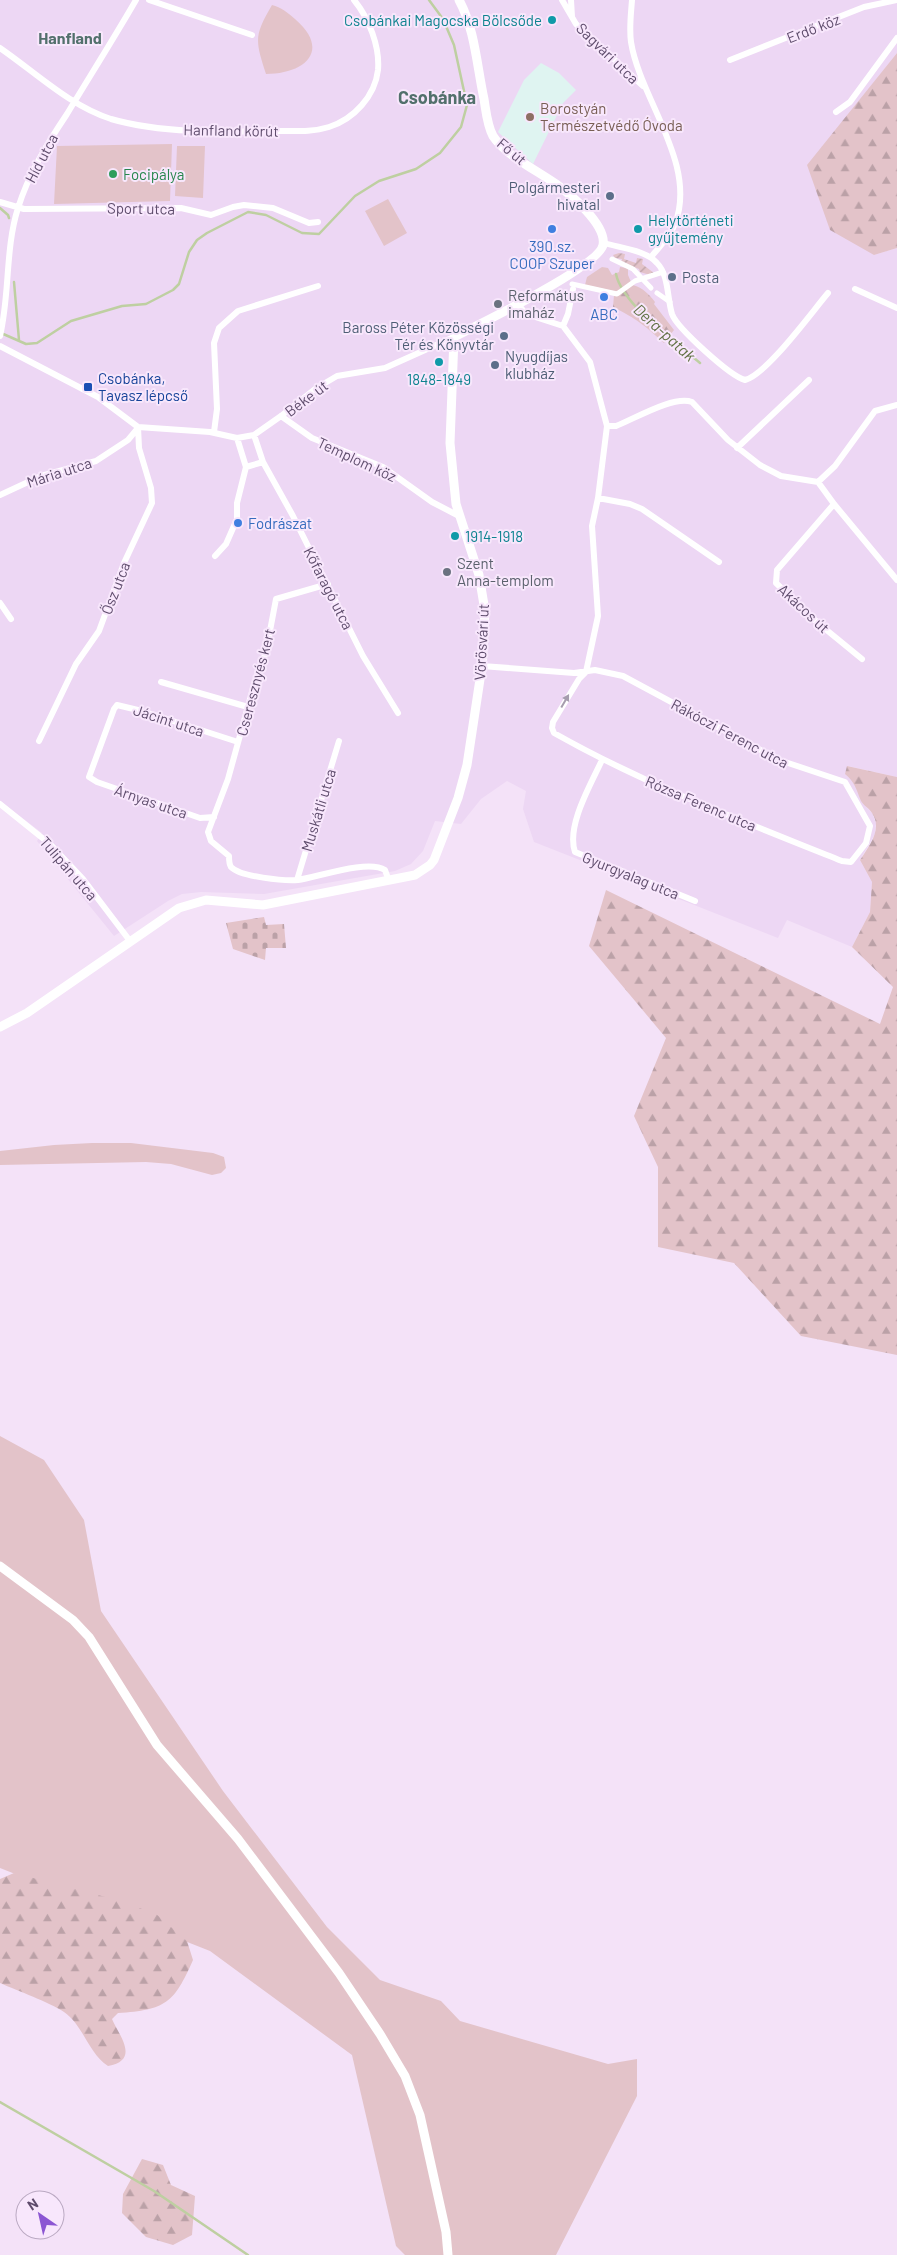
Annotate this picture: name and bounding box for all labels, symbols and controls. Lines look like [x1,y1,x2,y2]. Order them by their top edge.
street label: Erdő köz [784,10,842,46]
place label: Csobánkai Magocska Bölcsőde [344,11,542,29]
marker: Csobánkai Magocska Bölcsőde [546,14,558,26]
street label: Sagvári utca [573,19,643,87]
district label: Hanfland [38,28,102,47]
district label: Csobánka [398,86,476,108]
place label: Borostyán Természetvédő Óvoda [540,99,683,134]
marker: Borostyán Természetvédő Óvoda [524,111,536,123]
street label: Hanfland körút [183,120,279,140]
street label: Híd utca [21,130,61,186]
street label: Fő út [494,134,530,168]
place label: Focipálya [123,165,185,183]
marker: Focipálya [107,168,119,180]
place label: Polgármesteri hivatal [509,178,600,213]
marker: Polgármesteri hivatal [604,190,616,202]
street label: Sport utca [107,198,175,218]
place label: Helytörténeti gyűjtemény [648,211,734,246]
marker: 390.sz. COOP Szuper [546,223,558,235]
marker: Helytörténeti gyűjtemény [632,223,644,235]
place label: 390.sz. COOP Szuper [510,237,595,272]
place label: Posta [682,268,719,286]
marker: Posta [666,271,678,283]
place label: Református imaház [508,286,584,321]
marker: ABC [598,291,610,303]
marker: Református imaház [492,298,504,310]
water label: Dera-patak [630,299,700,365]
place label: ABC [590,305,618,323]
place label: Baross Péter Közösségi Tér és Könyvtár [342,318,495,353]
marker: Baross Péter Közösségi Tér és Könyvtár [498,330,510,342]
place label: Nyugdíjas klubház [505,347,568,382]
marker: 1848-1849 [433,356,445,368]
marker: Nyugdíjas klubház [489,359,501,371]
place label: Csobánka, Tavasz lépcső [98,369,188,404]
place label: 1848-1849 [407,370,471,388]
street label: Béke út [281,376,331,420]
marker: Csobánka, Tavasz lépcső [82,381,94,393]
street label: Templom köz [315,433,400,485]
street label: Mária utca [24,453,94,491]
place label: Fodrászat [248,514,312,532]
marker: Fodrászat [232,517,244,529]
place label: 1914-1918 [465,527,523,545]
marker: 1914-1918 [449,530,461,542]
street label: Kőfaragó utca [300,544,358,632]
place label: Szent Anna-templom [457,554,554,589]
street label: Ősz utca [97,559,133,617]
marker: Szent Anna-templom [441,566,453,578]
street label: Akácos út [775,580,833,636]
street label: Vörösvári út [470,603,492,681]
street label: Cseresznyés kert [232,626,278,738]
one-way arrow [561,694,570,707]
street label: Rákóczi Ferenc utca [668,694,792,772]
street label: Jácint utca [131,700,207,740]
street label: Muskátli utca [297,766,339,854]
street label: Rózsa Ferenc utca [643,772,759,834]
street label: Árnyas utca [112,780,190,822]
street label: Tulipán utca [36,832,102,904]
street label: Gyurgyalag utca [580,847,682,903]
north arrow [15,2190,65,2240]
text: N [24,2194,41,2213]

